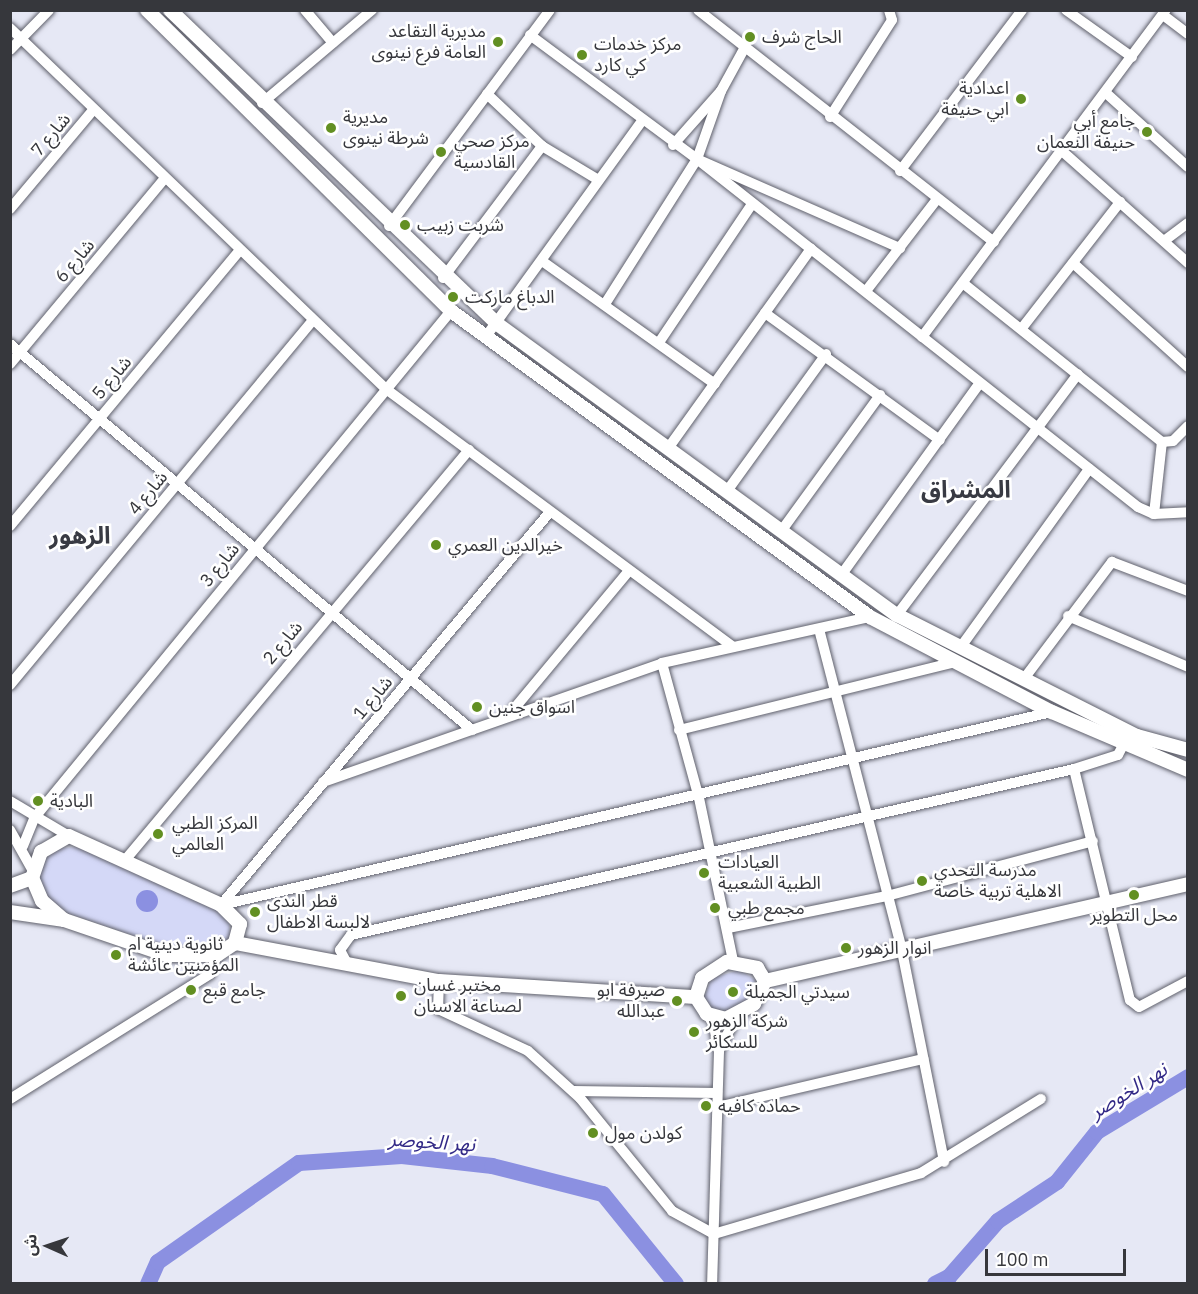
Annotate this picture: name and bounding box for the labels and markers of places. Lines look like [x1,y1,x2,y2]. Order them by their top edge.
place label: مديرية التقاعد العامة فرع نينوى [372,21,486,63]
place label: الحاج شرف [762,26,842,48]
marker: الحاج شرف [743,30,757,44]
place label: مركز خدمات كي كارد [594,34,681,76]
marker: مديرية التقاعد العامة فرع نينوى [491,35,505,49]
marker: مركز خدمات كي كارد [575,48,589,62]
place label: اعدادية ابي حنيفة [941,78,1009,121]
marker: اعدادية ابي حنيفة [1014,92,1028,106]
place label: مديرية شرطة نينوى [343,107,429,150]
place label: جامع أبي حنيفة النعمان [1037,111,1135,154]
marker: مديرية شرطة نينوى [324,121,338,135]
marker: جامع أبي حنيفة النعمان [1140,125,1154,139]
place label: مركز صحي القادسية [454,131,530,174]
marker: مركز صحي القادسية [432,143,450,161]
place label: شربت زبيب [417,214,504,236]
marker: شربت زبيب [398,218,412,232]
place label: الدباغ ماركت [465,286,555,308]
marker: الدباغ ماركت [446,290,460,304]
place label: خيرالدين العمري [448,534,563,556]
marker: خيرالدين العمري [429,538,443,552]
place label: اسواق جنين [489,696,575,718]
marker: اسواق جنين [470,700,484,714]
place label: البادية [50,790,93,812]
marker: البادية [31,794,45,808]
place label: المركز الطبي العالمي [172,813,258,856]
marker: المركز الطبي العالمي [149,825,167,843]
place label: العيادات الطبية الشعبية [718,852,821,894]
place label: مدرسة التحدي الاهلية تربية خاصة [934,860,1062,902]
marker: العيادات الطبية الشعبية [695,864,713,882]
marker: مدرسة التحدي الاهلية تربية خاصة [915,874,929,888]
marker: محل التطوير [1127,888,1141,902]
place label: قطر الندى لالبسة الاطفال [267,891,370,934]
place label: مجمع طبي [728,897,805,919]
marker: مجمع طبي [706,899,724,917]
place label: محل التطوير [1090,904,1178,926]
marker: قطر الندى لالبسة الاطفال [248,905,262,919]
place label: ثانوية دينية ام المؤمنين عائشة [128,934,239,976]
place label: انوار الزهور [858,937,932,959]
marker: انوار الزهور [839,941,853,955]
marker: ثانوية دينية ام المؤمنين عائشة [109,948,123,962]
place label: مختبر غسان لصناعة الاسنان [414,975,522,1018]
place label: جامع قبع [203,979,266,1001]
place label: صيرفة ابو عبدالله [597,980,665,1022]
place label: سيدتي الجميلة [745,981,850,1003]
marker: جامع قبع [184,983,198,997]
marker: سيدتي الجميلة [726,985,740,999]
marker: مختبر غسان لصناعة الاسنان [392,987,410,1005]
marker: صيرفة ابو عبدالله [670,994,684,1008]
place label: شركة الزهور للسكائر [706,1011,788,1054]
marker: شركة الزهور للسكائر [687,1025,701,1039]
place label: حماده كافيه [718,1095,801,1117]
marker: حماده كافيه [699,1099,713,1113]
place label: كولدن مول [605,1122,682,1144]
marker: كولدن مول [586,1126,600,1140]

